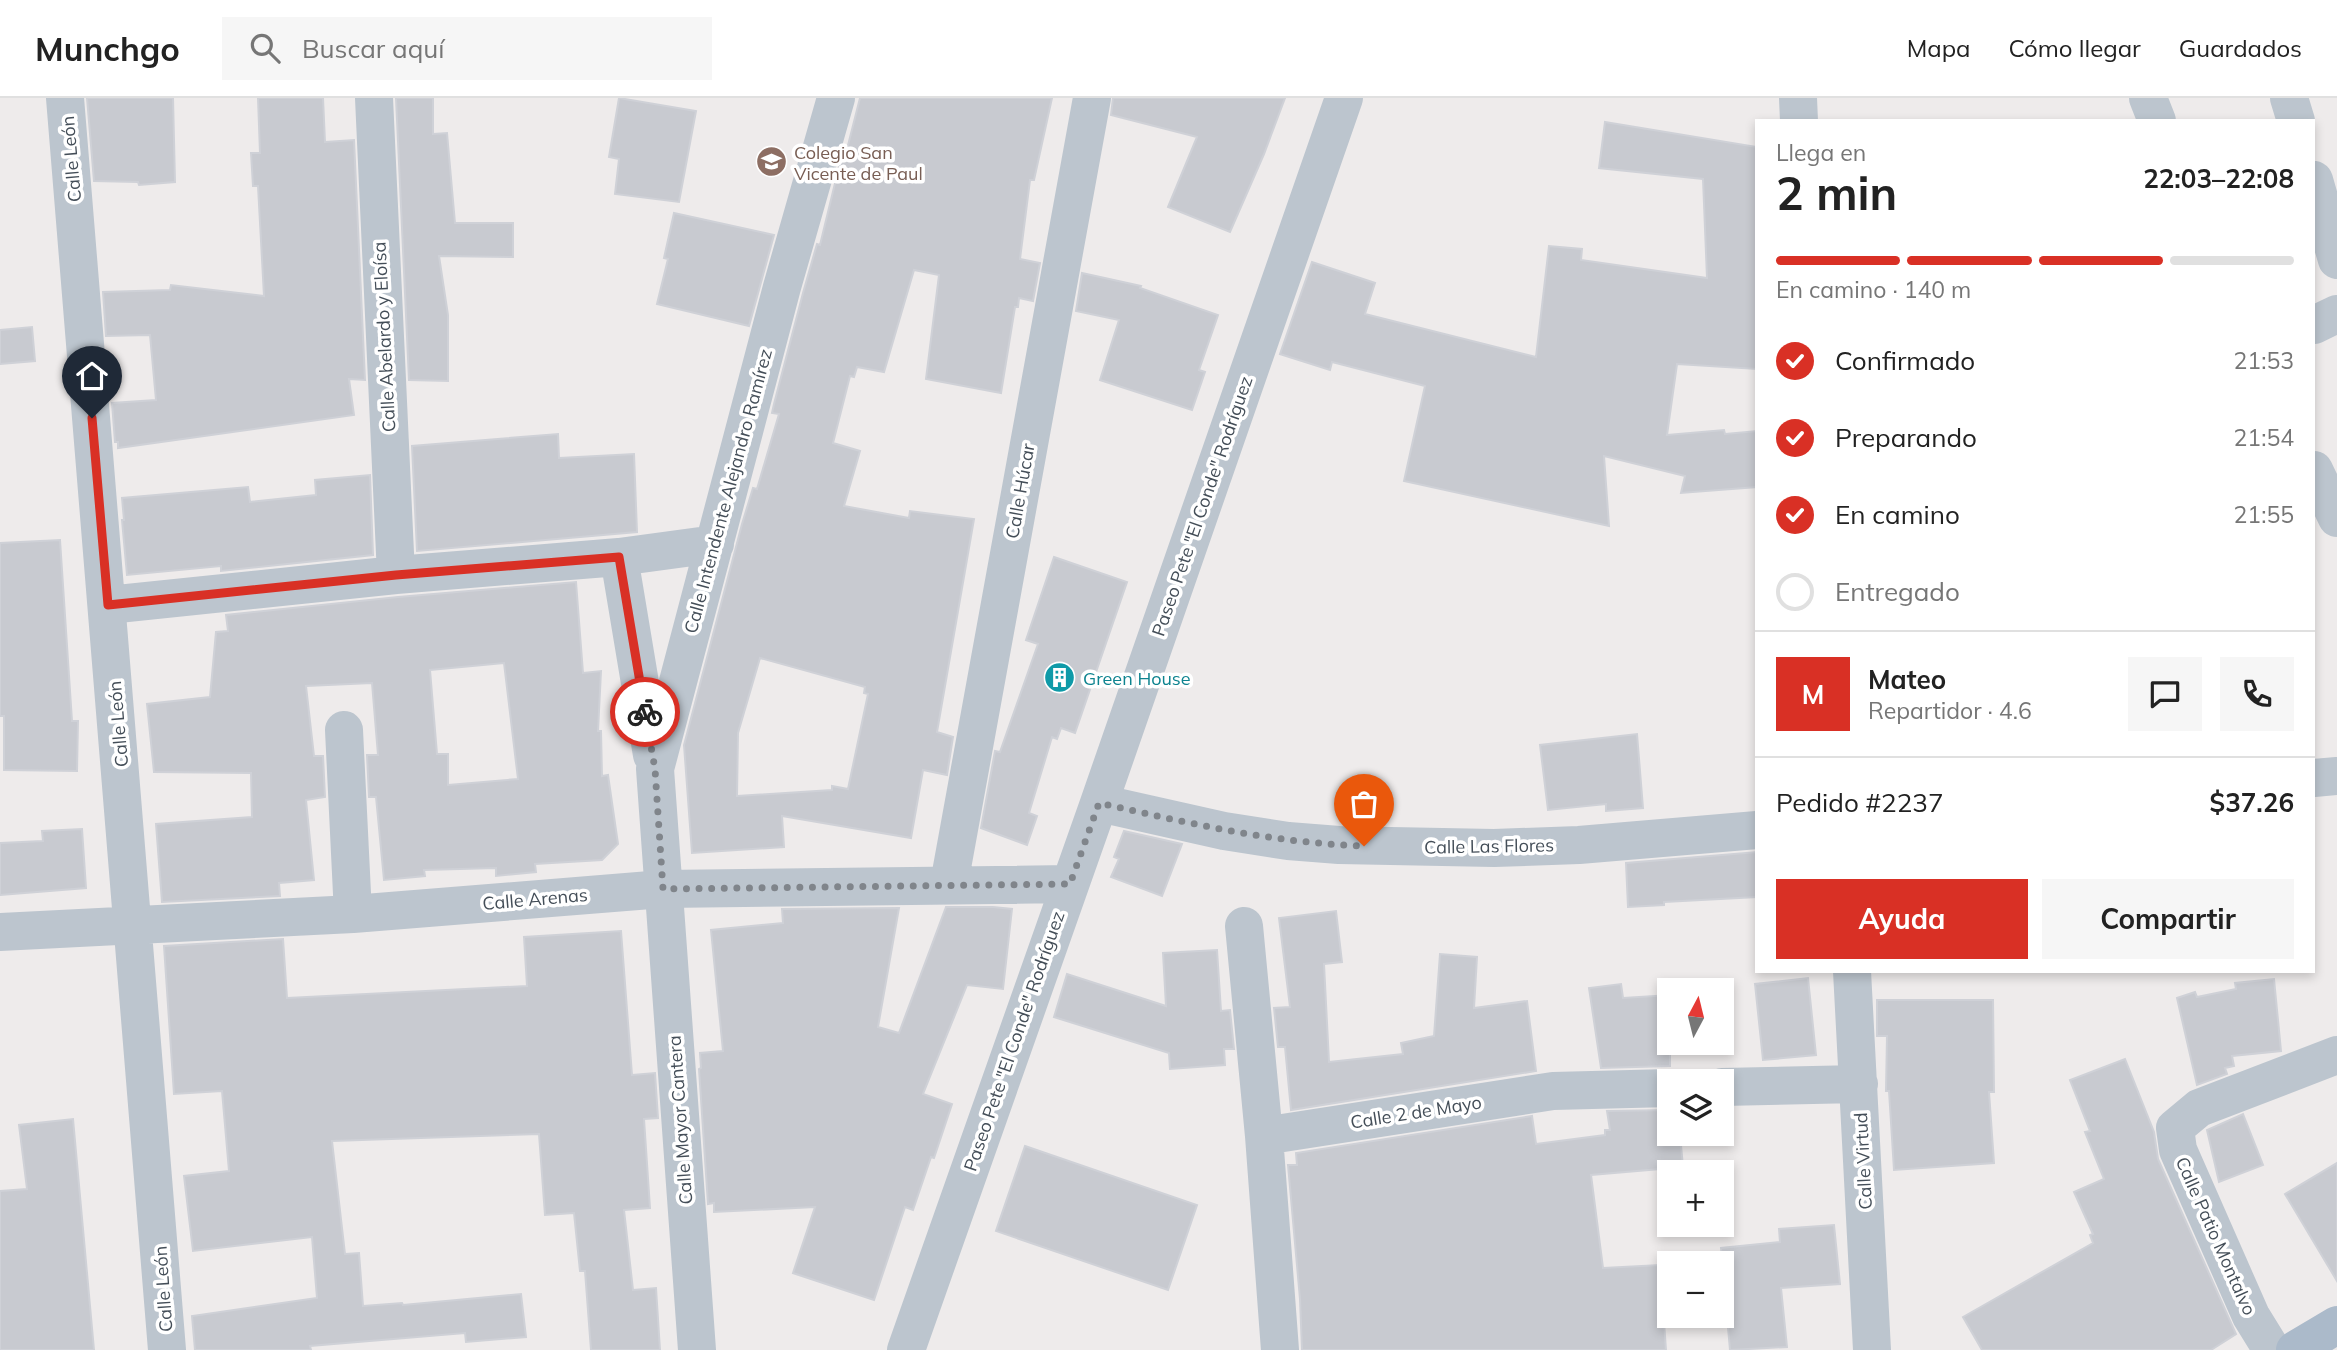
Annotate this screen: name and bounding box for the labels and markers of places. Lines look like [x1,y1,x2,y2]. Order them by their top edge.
place label: Colegio San Vicente de Paul [794,141,923,185]
school or university icon: Colegio San Vicente de Paul [754,145,788,179]
pin [62,346,122,418]
building icon: Green House [1043,661,1077,695]
place label: Green House [1083,667,1191,690]
pin [1334,774,1394,846]

